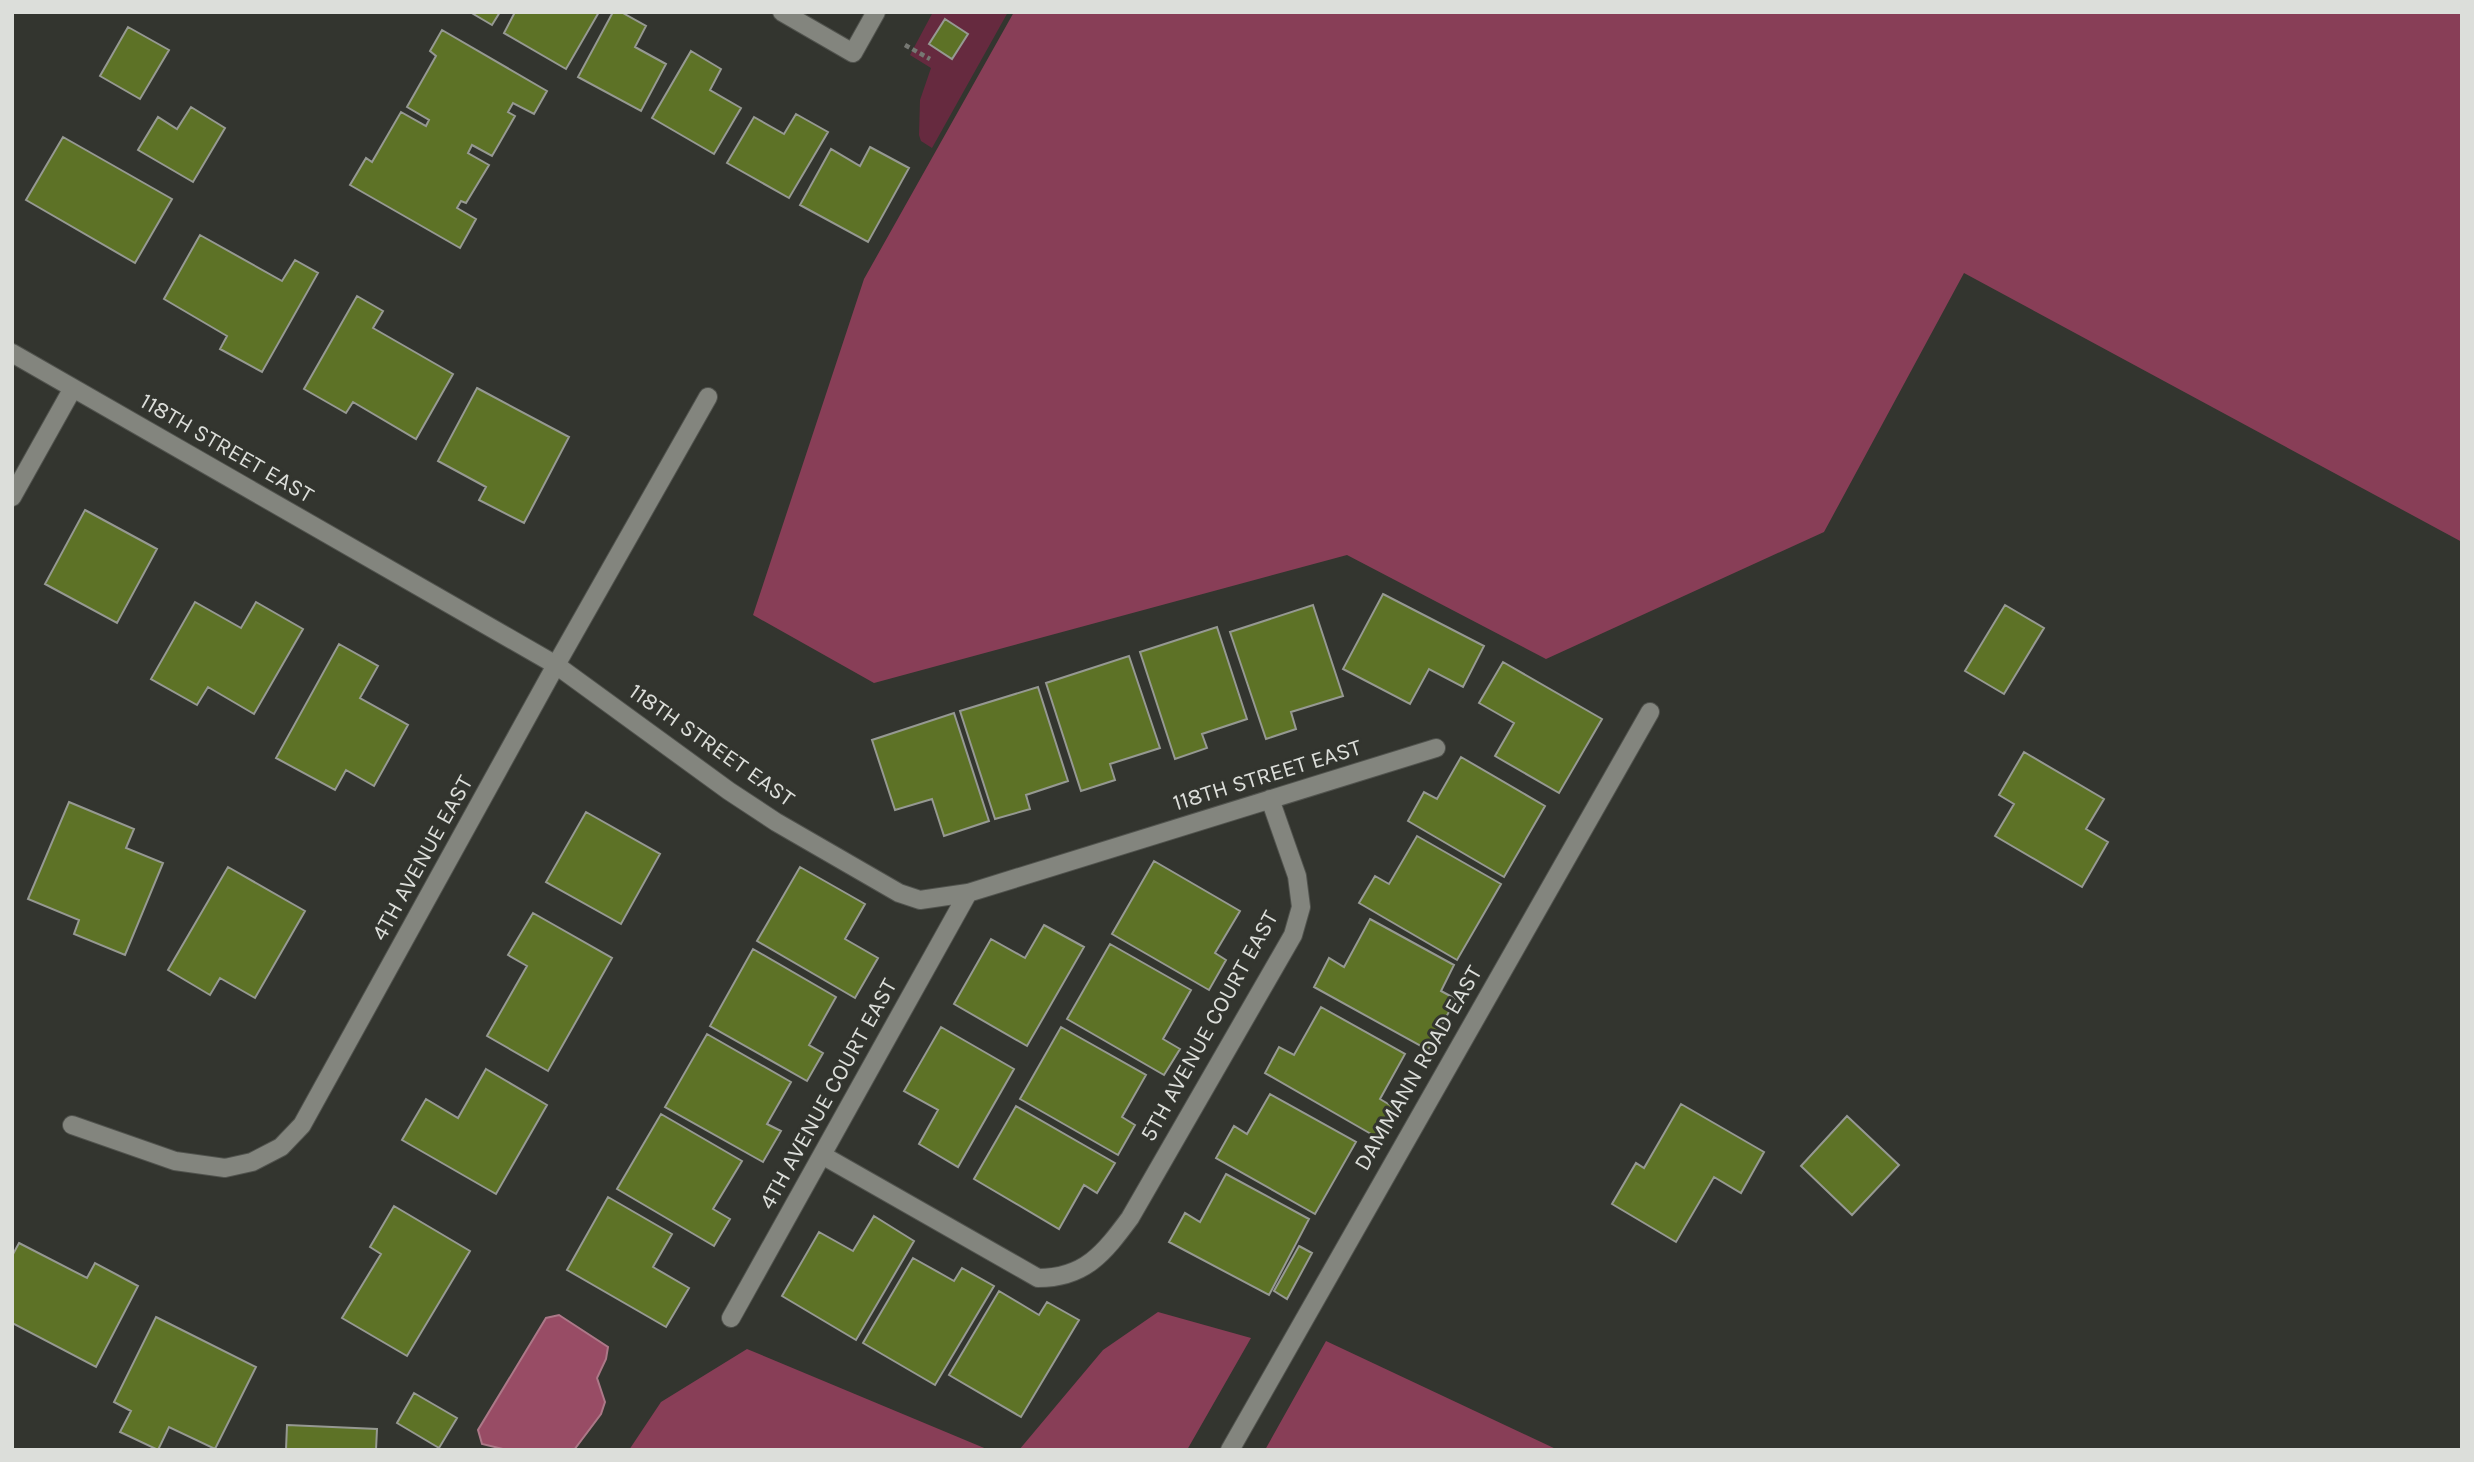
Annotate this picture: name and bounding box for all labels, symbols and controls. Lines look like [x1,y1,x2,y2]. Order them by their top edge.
street label: 118TH STREET EAST [136,387,319,509]
street label: 118TH STREET EAST [624,678,800,812]
street label: 118TH STREET EAST [1170,733,1365,817]
street label: 4TH AVENUE EAST [366,770,479,945]
street label: 5TH AVENUE COURT EAST [1134,906,1284,1146]
street label: DAMMANN ROAD EAST [1348,960,1488,1175]
street label: 4TH AVENUE COURT EAST [753,974,903,1214]

